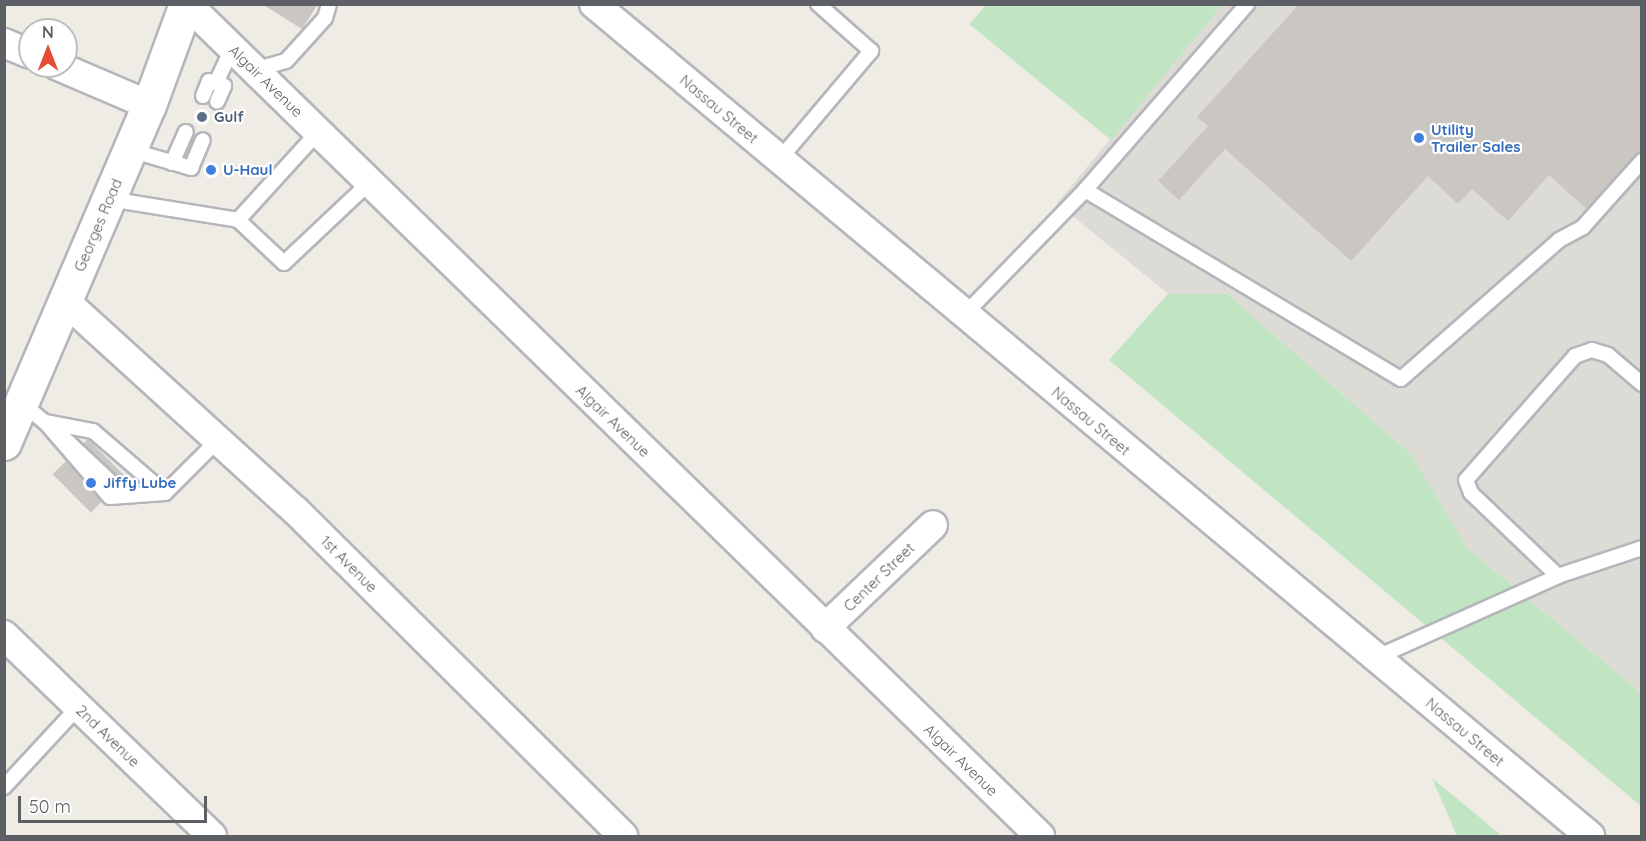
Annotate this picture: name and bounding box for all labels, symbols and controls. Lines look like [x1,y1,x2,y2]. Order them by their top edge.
north arrow [18,18,78,78]
text: N [42,22,54,42]
street label: Algair Avenue [225,41,307,121]
street label: Nassau Street [676,71,762,147]
place label: Gulf [214,108,244,126]
marker: Gulf [195,110,209,124]
place label: Utility Trailer Sales [1431,120,1521,155]
marker: Utility Trailer Sales [1412,131,1426,145]
place label: U-Haul [223,161,272,179]
marker: U-Haul [204,163,218,177]
street label: Georges Road [70,176,126,274]
street label: Algair Avenue [572,381,654,461]
street label: Nassau Street [1048,383,1134,459]
place label: Jiffy Lube [103,474,176,492]
marker: Jiffy Lube [84,476,98,490]
street label: 1st Avenue [317,532,381,596]
street label: Center Street [840,539,918,615]
street label: Nassau Street [1422,694,1508,770]
street label: 2nd Avenue [72,701,144,771]
street label: Algair Avenue [920,720,1002,800]
scale bar [21,784,210,822]
text: 50 m [29,795,71,818]

